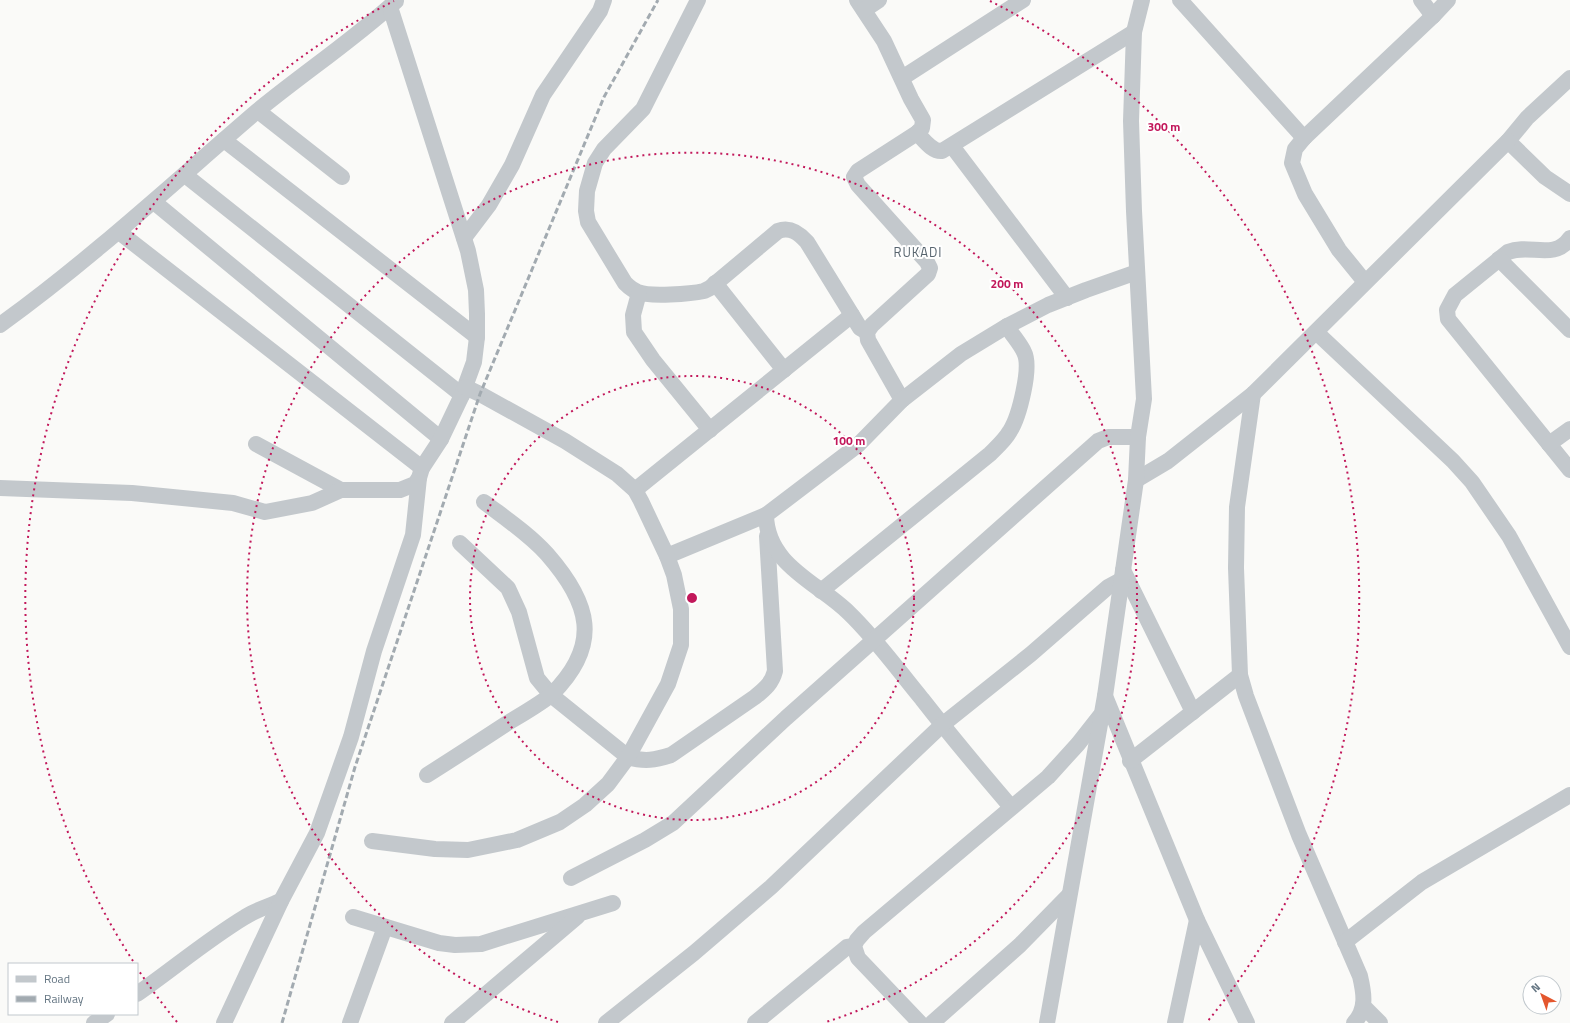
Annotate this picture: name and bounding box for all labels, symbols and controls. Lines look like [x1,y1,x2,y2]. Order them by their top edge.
text: 300 m [1148,117,1180,136]
district label: RUKADI [893,242,943,262]
text: 200 m [991,274,1023,293]
text: 100 m [833,431,865,450]
centre of rings [685,591,699,605]
legend [8,963,138,1015]
text: Road [44,969,70,988]
north arrow [1522,975,1562,1015]
text: N [1527,979,1544,996]
text: Railway [44,989,84,1008]

